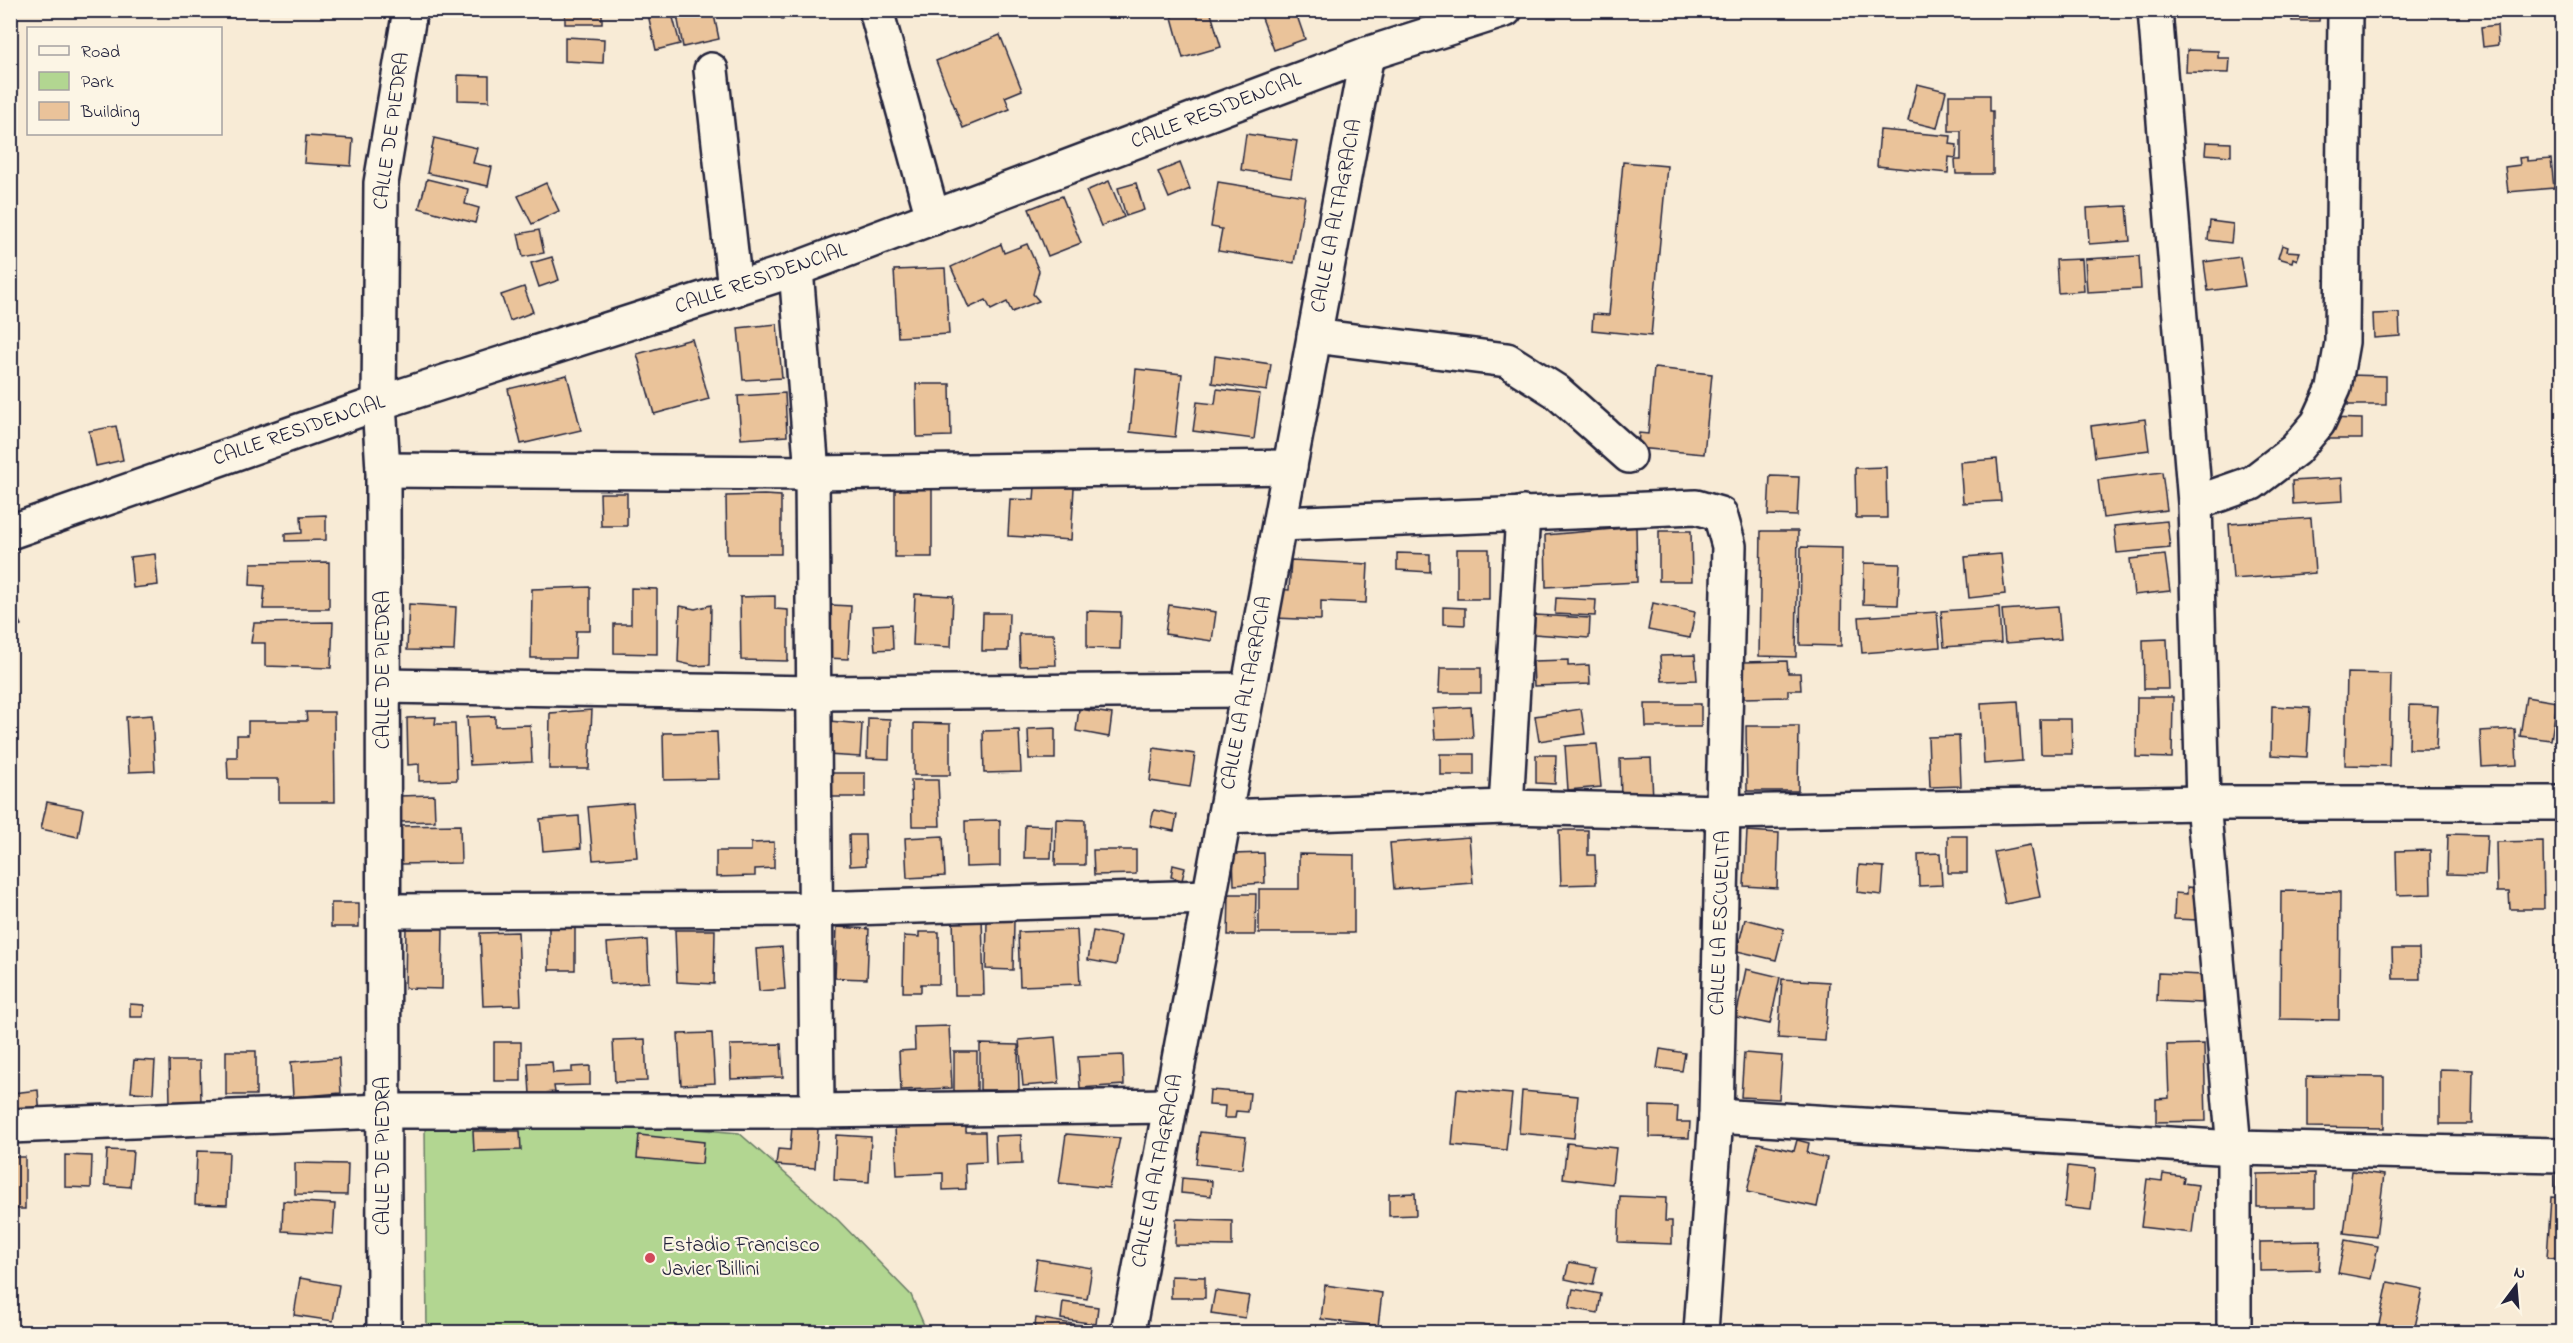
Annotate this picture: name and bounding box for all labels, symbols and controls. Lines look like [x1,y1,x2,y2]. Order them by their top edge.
legend [27,27,222,135]
text: Road [81,40,120,66]
street label: CALLE DE PIEDRA [366,50,418,212]
street label: CALLE RESIDENCIAL [1126,65,1306,157]
text: Park [81,70,114,96]
text: Building [80,100,140,127]
street label: CALLE LA ALTAGRACIA [1304,117,1370,315]
street label: CALLE RESIDENCIAL [671,235,851,323]
street label: CALLE RESIDENCIAL [209,387,389,475]
street label: CALLE DE PIEDRA [369,591,399,749]
street label: CALLE LA ALTAGRACIA [1214,594,1280,792]
street label: CALLE LA ESCUELITA [1703,830,1739,1016]
street label: CALLE LA ALTAGRACIA [1125,1072,1191,1270]
street label: CALLE DE PIEDRA [369,1077,399,1235]
place label: Estadio Francisco Javier Billini [662,1231,820,1285]
marker: Estadio Francisco Javier Billini [643,1251,657,1265]
north arrow [2486,1256,2546,1316]
text: N [2511,1260,2528,1287]

